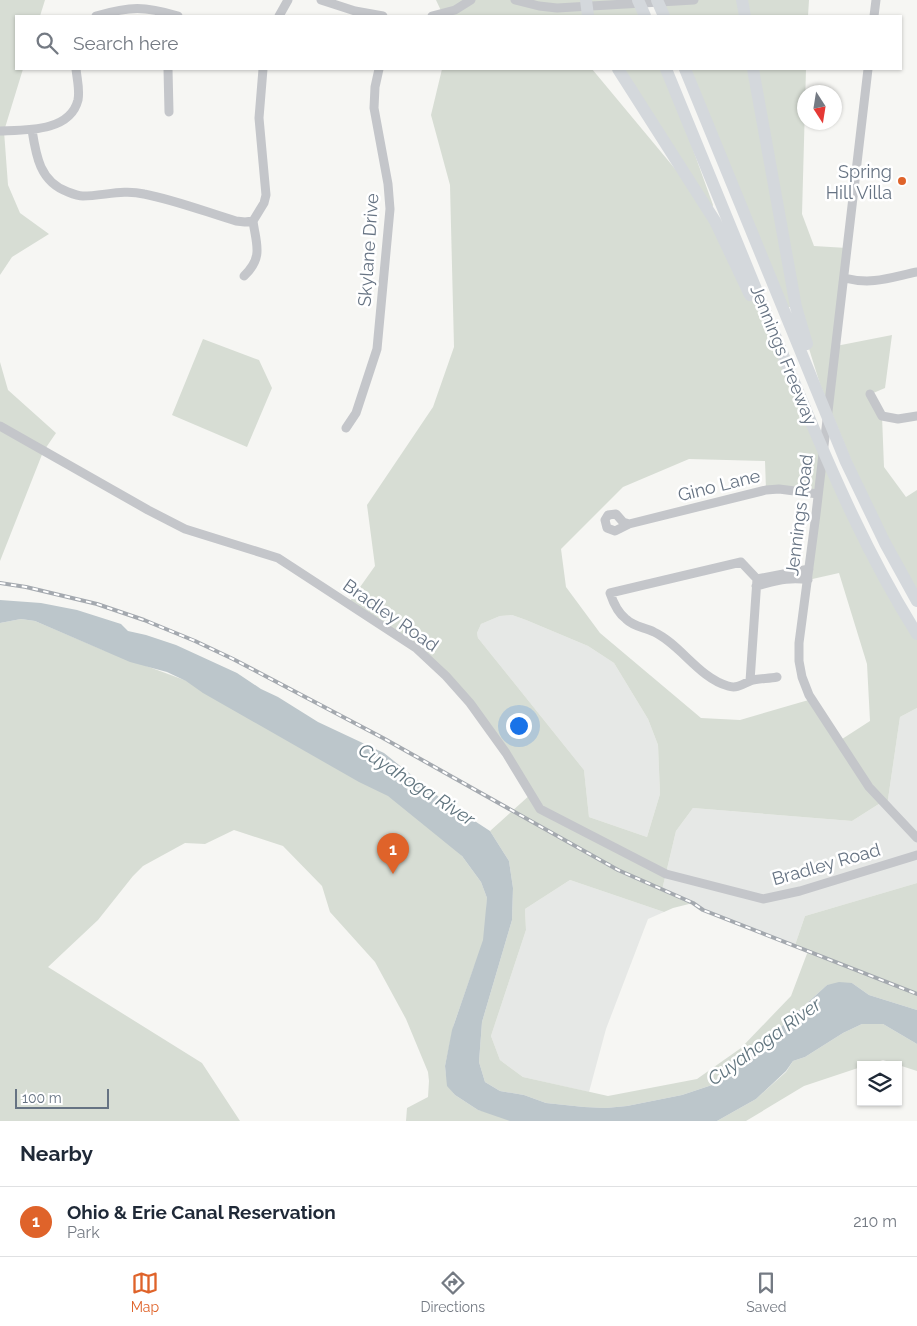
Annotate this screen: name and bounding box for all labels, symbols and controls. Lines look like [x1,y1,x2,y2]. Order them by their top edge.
search box [15,15,902,70]
icon: search [33,29,61,57]
text: Search here [73,32,179,54]
north arrow [797,85,842,130]
place label: Spring Hill Villa [826,161,892,203]
marker: Spring Hill Villa [896,175,908,187]
street label: Skylane Drive [354,192,382,307]
street label: Jennings Freeway [746,282,822,428]
street label: Jennings Road [781,453,817,577]
street label: Gino Lane [676,465,763,505]
street label: Bradley Road [339,574,443,656]
your location [506,713,532,739]
water label: Cuyahoga River [355,738,481,831]
pin: 1 [377,833,409,874]
street label: Bradley Road [770,839,882,889]
water label: Cuyahoga River [703,992,826,1089]
map controls [857,1061,902,1106]
button: layers [857,1061,902,1106]
scale bar [15,1086,109,1109]
text: 100 m [22,1090,62,1106]
text: Nearby [20,1141,93,1166]
text: Ohio & Erie Canal Reservation [67,1201,336,1223]
text: 1 [32,1212,40,1231]
text: 210 m [853,1212,897,1231]
text: Park [67,1223,100,1242]
tab: Map [131,1269,159,1315]
tab: Directions [420,1269,485,1315]
tab: Saved [746,1269,786,1315]

